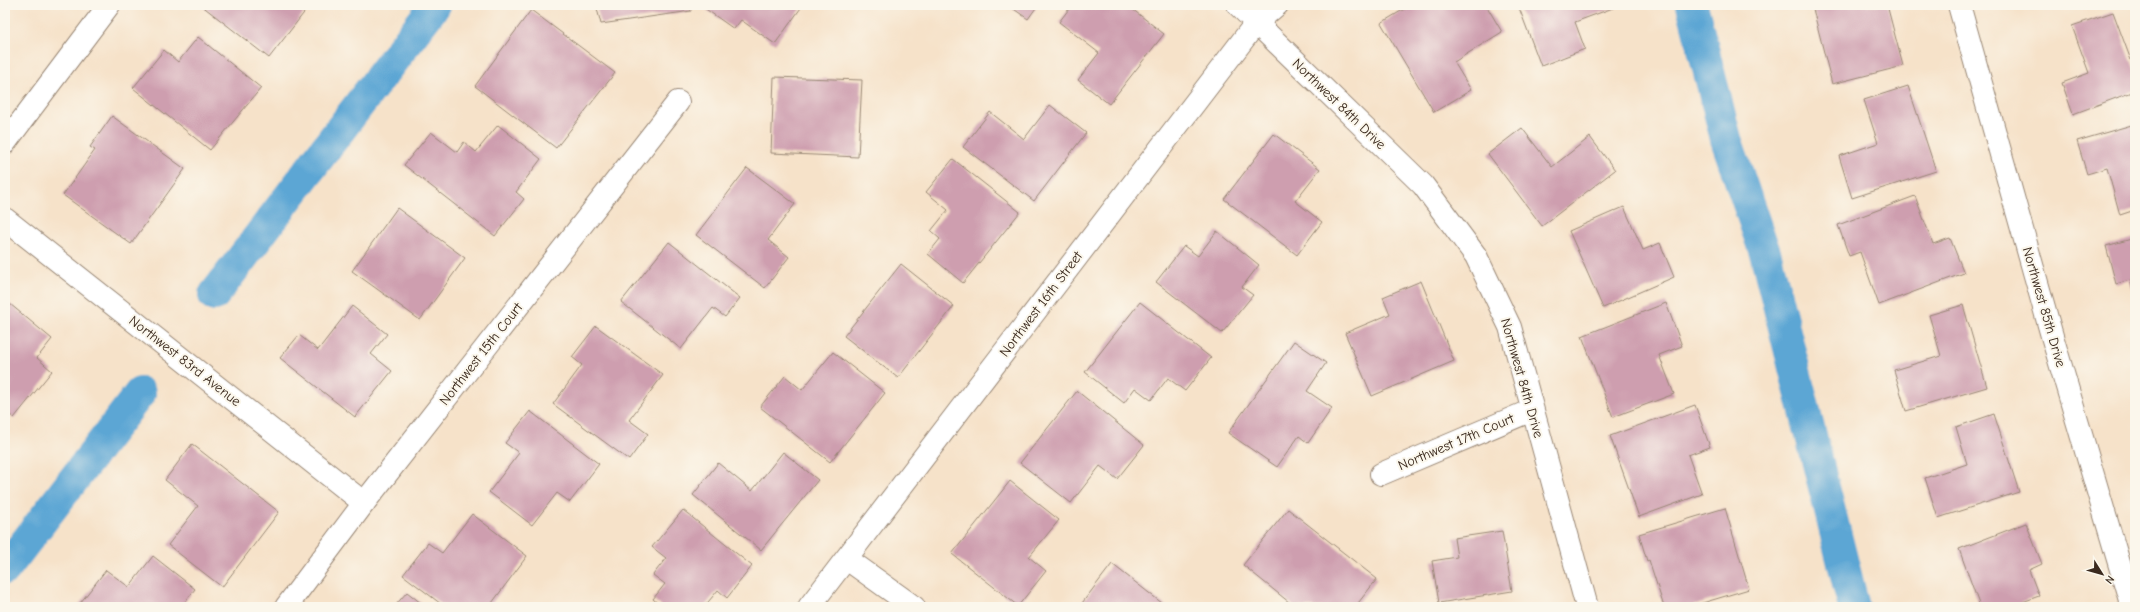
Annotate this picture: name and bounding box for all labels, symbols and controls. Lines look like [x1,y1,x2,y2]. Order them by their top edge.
street label: Northwest 84th Drive [1289,55,1389,153]
street label: Northwest 85th Drive [2019,245,2069,369]
street label: Northwest 16th Street [996,247,1087,360]
street label: Northwest 15th Court [436,299,527,409]
street label: Northwest 83rd Avenue [126,312,244,410]
street label: Northwest 84th Drive [1497,316,1547,440]
street label: Northwest 17th Court [1395,409,1517,474]
north arrow [2082,554,2122,594]
text: N [2102,573,2117,586]

